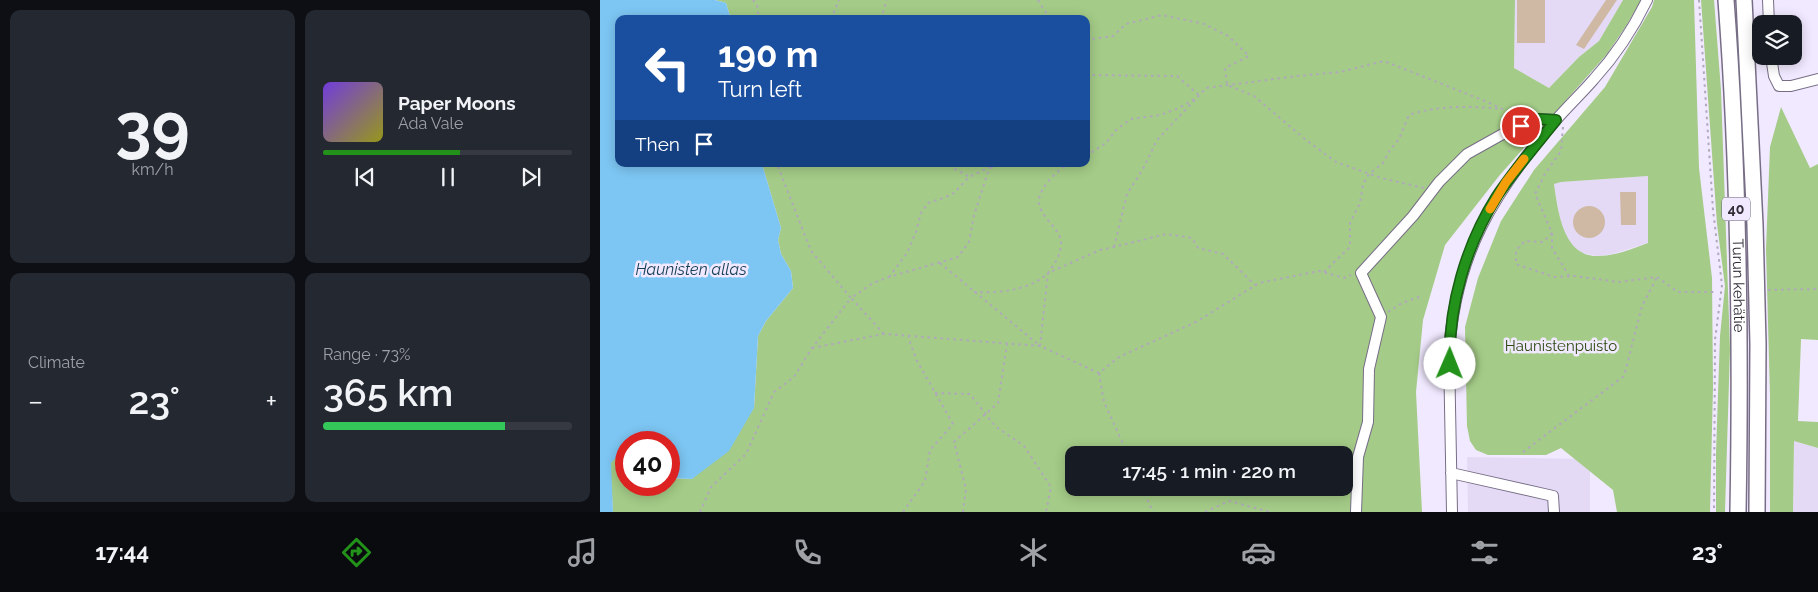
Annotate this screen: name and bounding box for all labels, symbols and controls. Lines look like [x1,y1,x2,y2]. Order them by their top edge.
map controls [1752,15,1802,65]
button: layers [1752,15,1802,65]
text: 190 m [718,34,818,75]
icon: left [635,35,700,100]
text: Turn left [718,76,802,102]
text: 39 [115,89,190,165]
text: Paper Moons [398,92,516,114]
pin [1500,105,1542,147]
icon: arrive [1507,112,1535,140]
text: Ada Vale [398,114,463,133]
icon: arrive [690,130,718,158]
text: Then [635,133,680,155]
text: km/h [131,160,174,179]
icon: previous [351,163,379,191]
icon: pause [434,163,462,191]
icon: next [517,163,545,191]
road number: 40 [1722,198,1750,220]
street label: Turun kehätie [1729,239,1748,333]
water label: Haunisten allas [635,260,747,279]
position arrow [1423,337,1475,389]
park label: Haunistenpuisto [1505,337,1617,355]
text: Range · 73% [323,345,410,364]
text: Climate [28,353,85,372]
text: 365 km [323,370,453,415]
text: 23° [128,378,180,423]
text: − [28,385,43,418]
text: + [265,385,277,418]
speed limit sign: 40 [615,431,680,496]
text: 17:45 · 1 min · 220 m [1122,460,1296,482]
icon: directions [339,535,374,570]
icon: music [565,535,600,570]
icon: phone [790,535,825,570]
icon: climate [1016,535,1051,570]
icon: car [1241,535,1276,570]
icon: filters [1467,535,1502,570]
text: 17:44 [95,539,149,565]
text: 23° [1692,539,1723,565]

